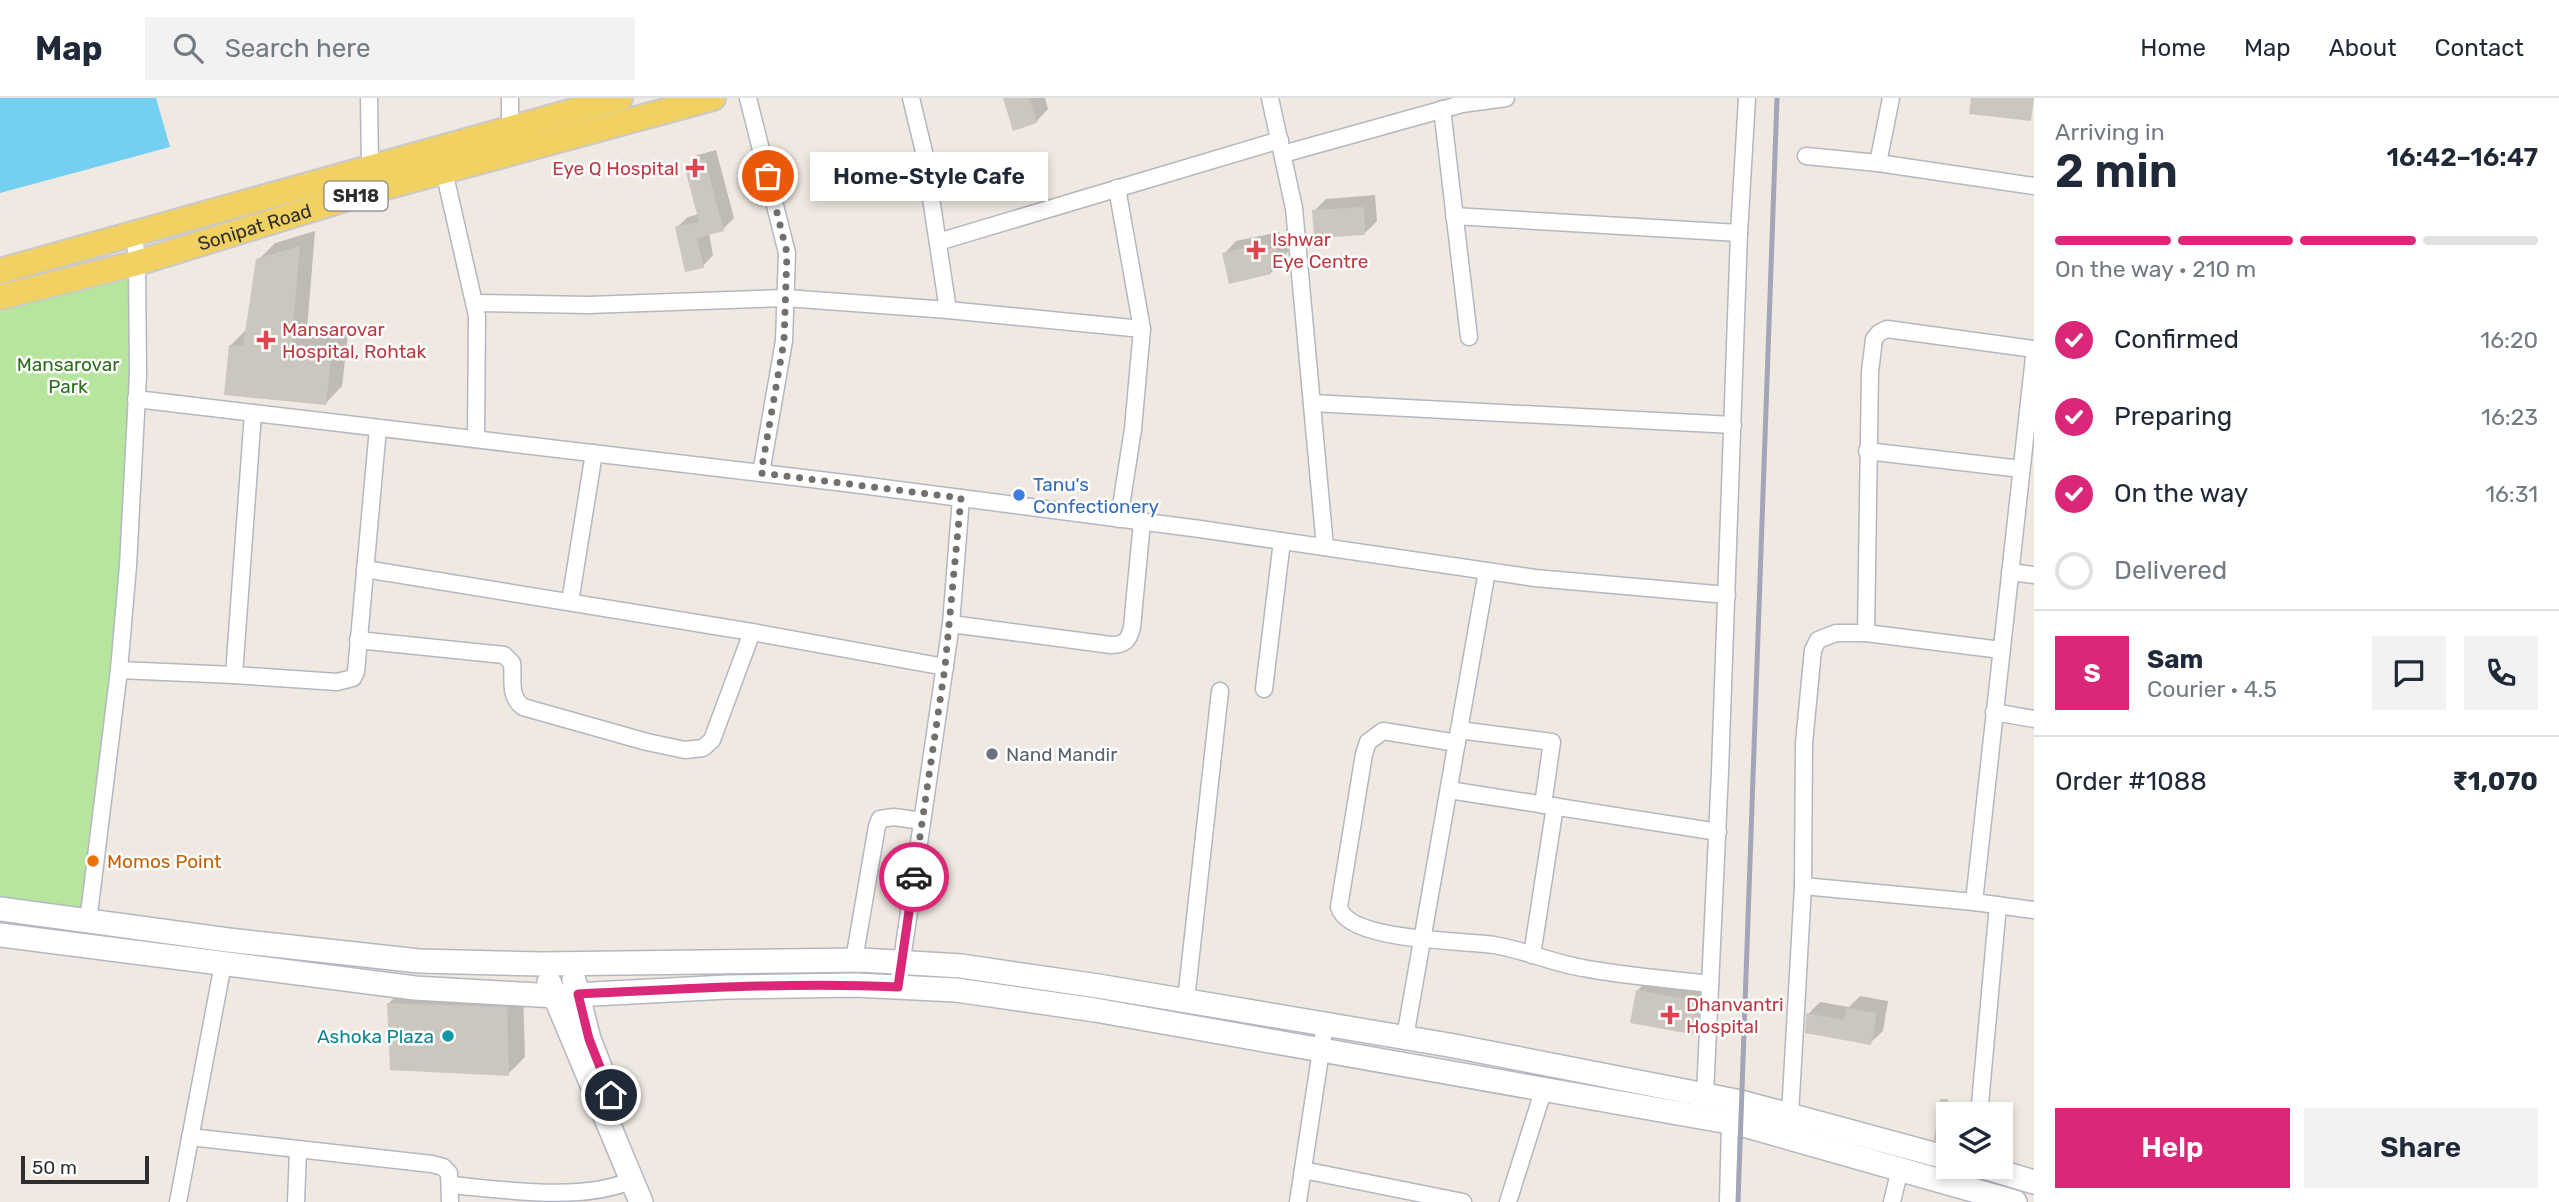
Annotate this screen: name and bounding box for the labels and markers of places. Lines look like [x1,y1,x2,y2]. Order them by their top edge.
pin [738,146,798,206]
callout: Home-Style Cafe [810,152,1048,200]
place label: Eye Q Hospital [552,157,679,180]
marker: Eye Q Hospital [685,158,705,178]
place label: Ishwar Eye Centre [1272,228,1368,273]
marker: Ishwar Eye Centre [1246,240,1266,260]
place label: Mansarovar Hospital, Rohtak [282,318,427,363]
marker: Mansarovar Hospital, Rohtak [256,330,276,350]
place label: Tanu's Confectionery [1033,473,1159,518]
marker: Tanu's Confectionery [1011,487,1027,503]
place label: Nand Mandir [1006,743,1118,766]
marker: Nand Mandir [984,746,1000,762]
place label: Momos Point [107,850,222,873]
marker: Momos Point [85,853,101,869]
place label: Dhanvantri Hospital [1686,993,1784,1038]
marker: Dhanvantri Hospital [1660,1005,1680,1025]
place label: Ashoka Plaza [317,1025,434,1048]
marker: Ashoka Plaza [440,1028,456,1044]
pin [581,1065,641,1125]

